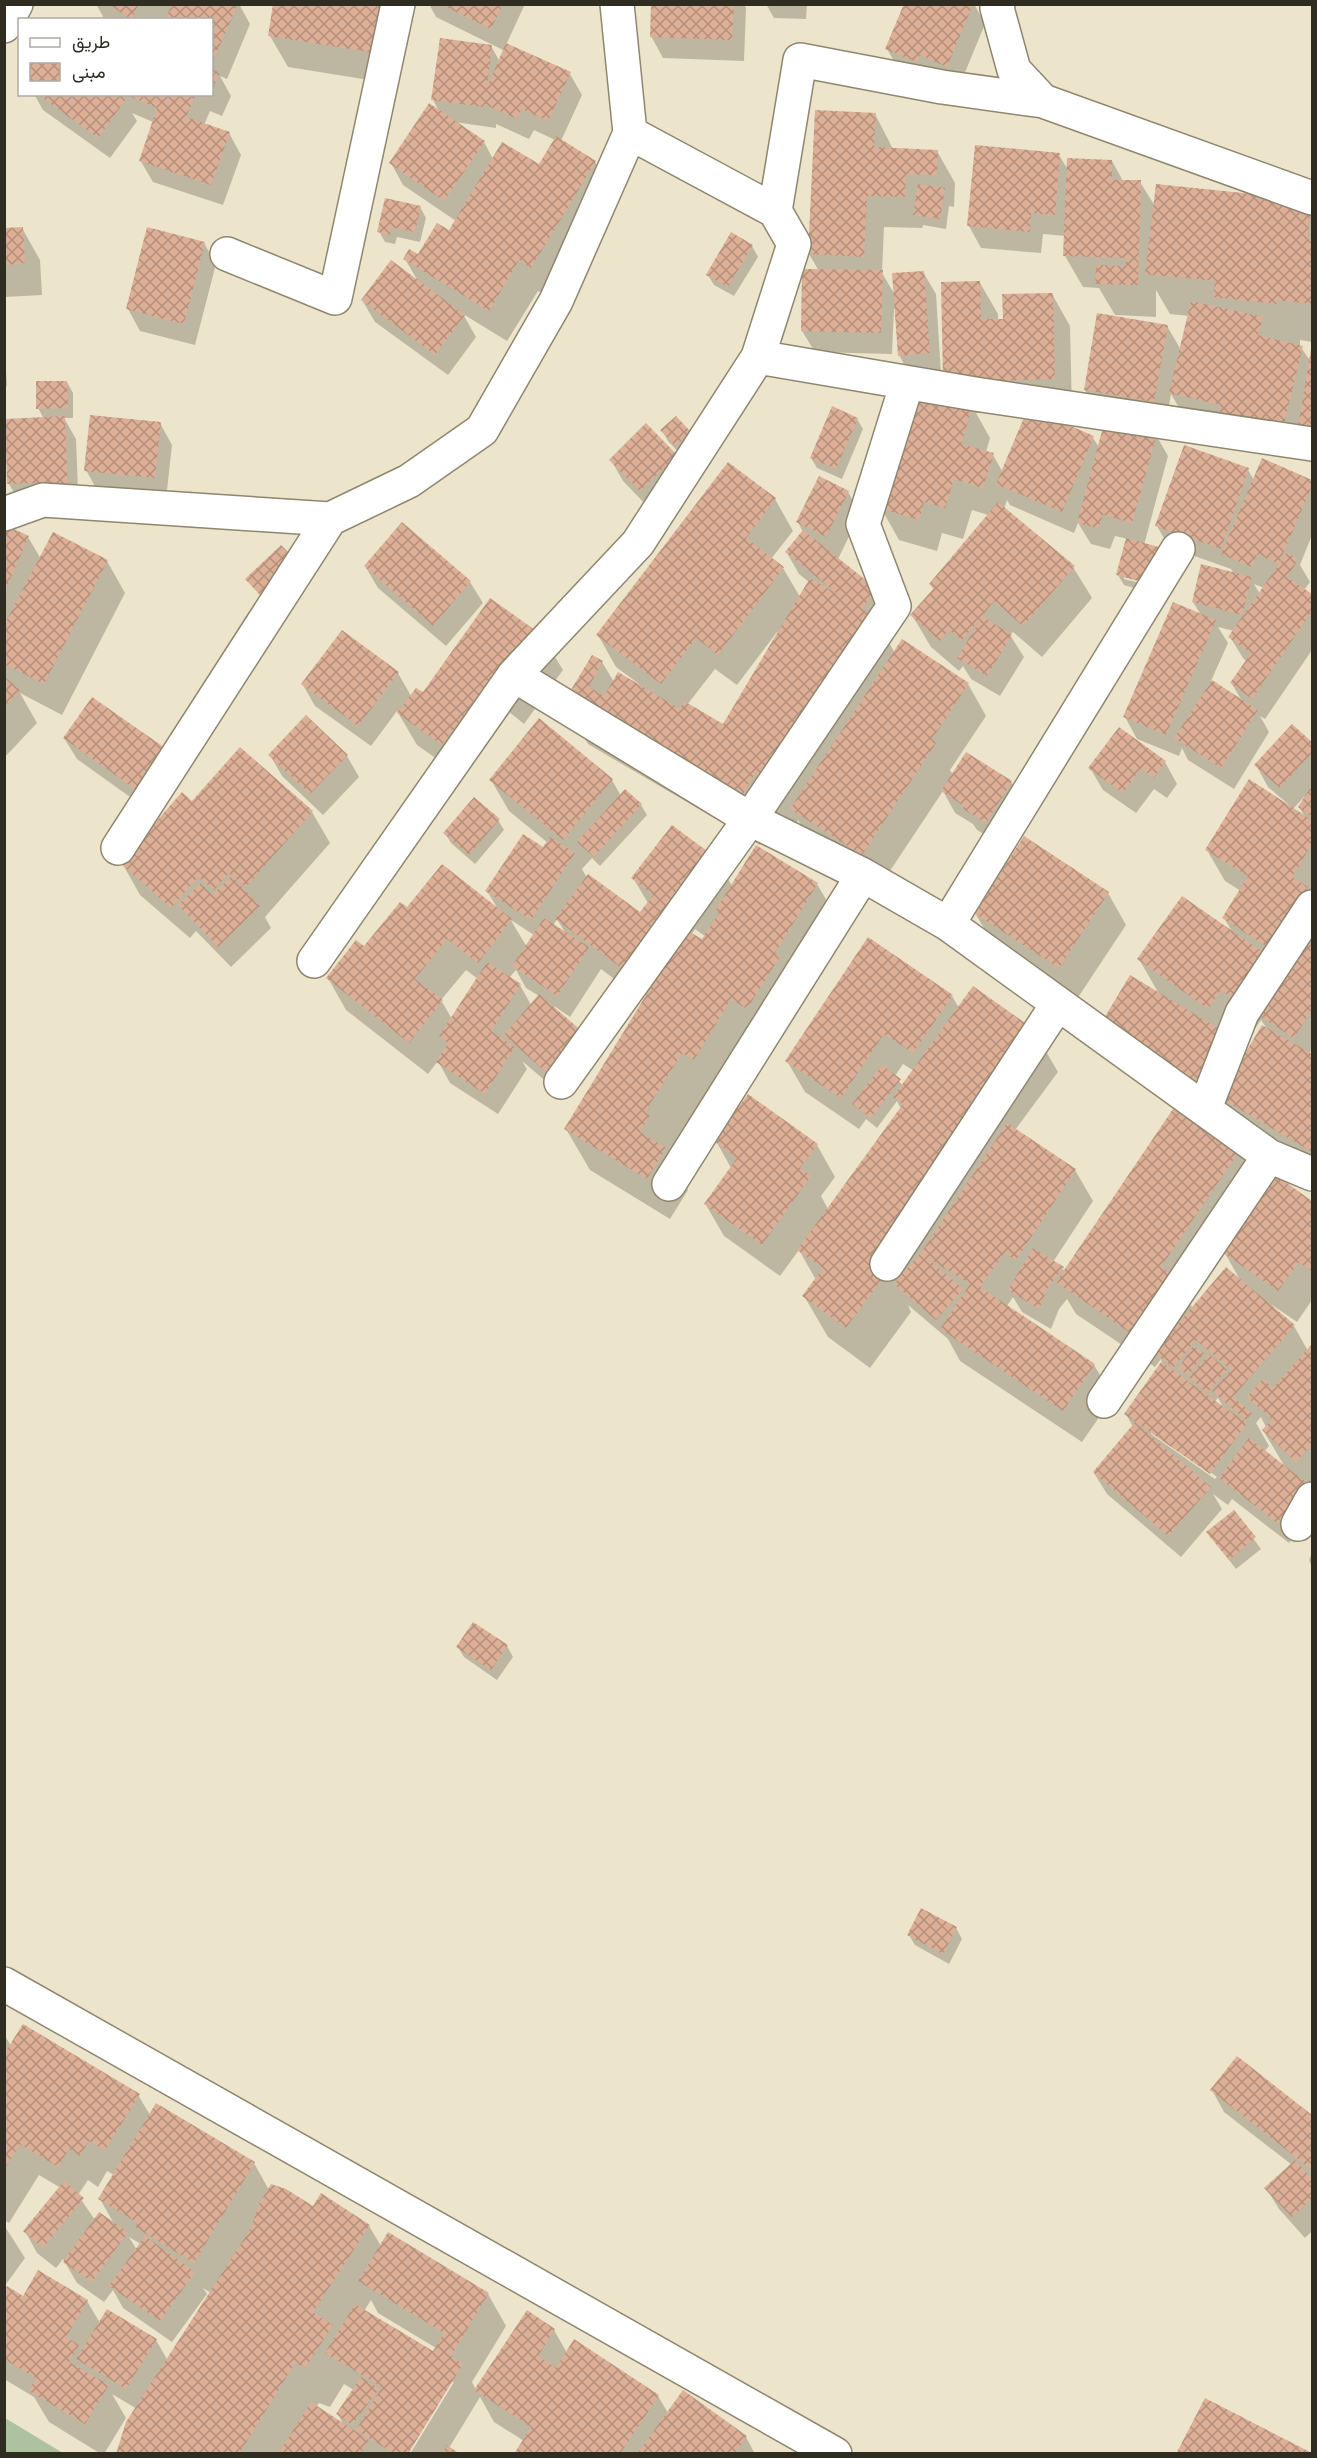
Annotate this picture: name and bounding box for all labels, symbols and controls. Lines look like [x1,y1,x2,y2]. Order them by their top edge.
legend [18,18,213,96]
text: طريق [72,30,110,53]
text: مبنى [72,60,106,83]

